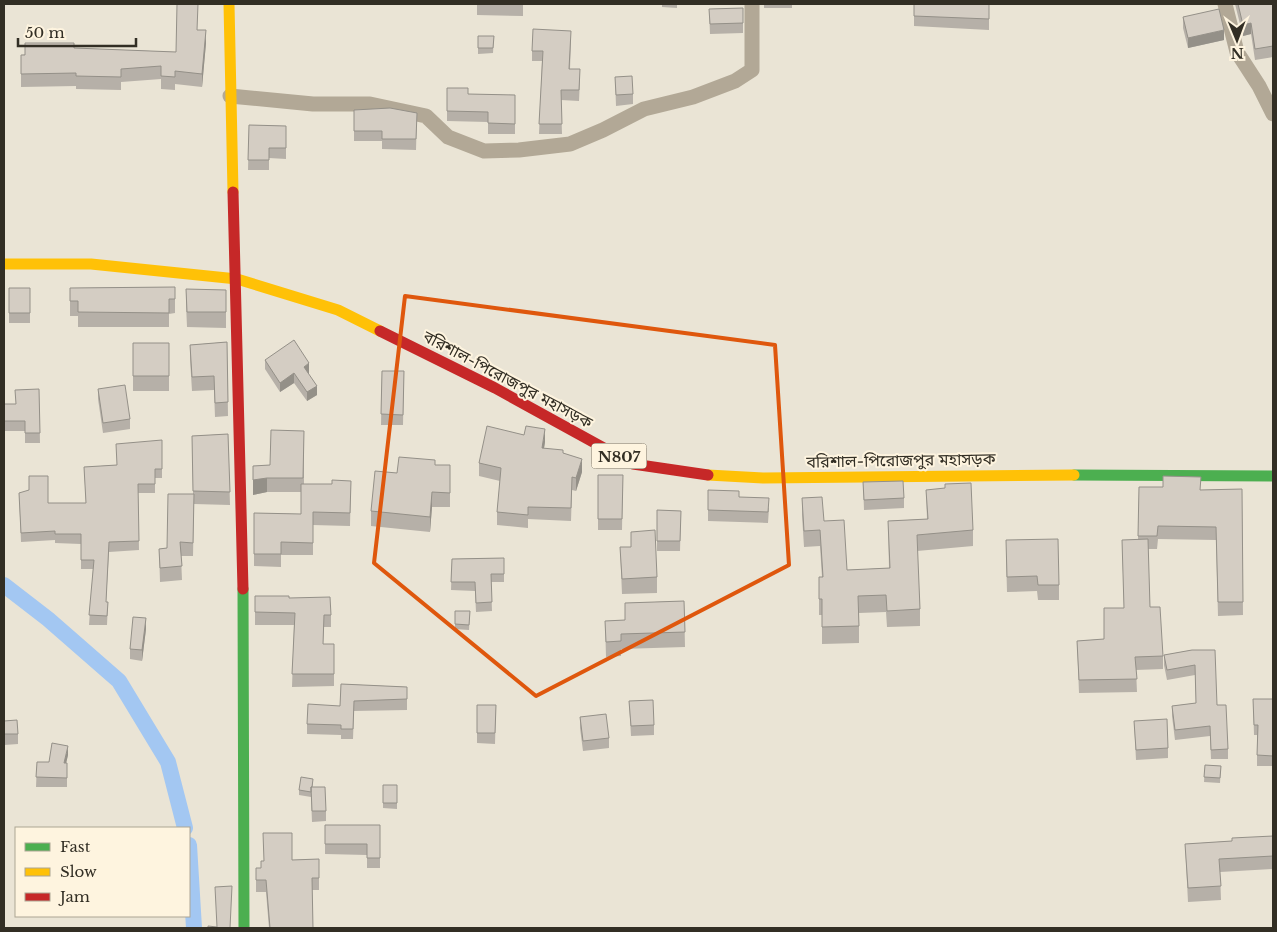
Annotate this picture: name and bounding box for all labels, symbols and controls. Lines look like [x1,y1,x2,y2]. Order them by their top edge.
scale bar [18,15,135,47]
north arrow [1212,15,1262,65]
text: 50 m [25,23,65,42]
text: N [1230,44,1244,62]
street label: বরিশাল-পিরোজপুর মহাসড়ক [419,325,597,433]
road number: N807 [592,444,646,468]
street label: বরিশাল-পিরোজপুর মহাসড়ক [805,448,997,472]
legend [15,827,190,917]
text: Fast [60,837,91,856]
text: Slow [60,862,97,881]
text: Jam [58,887,90,906]

